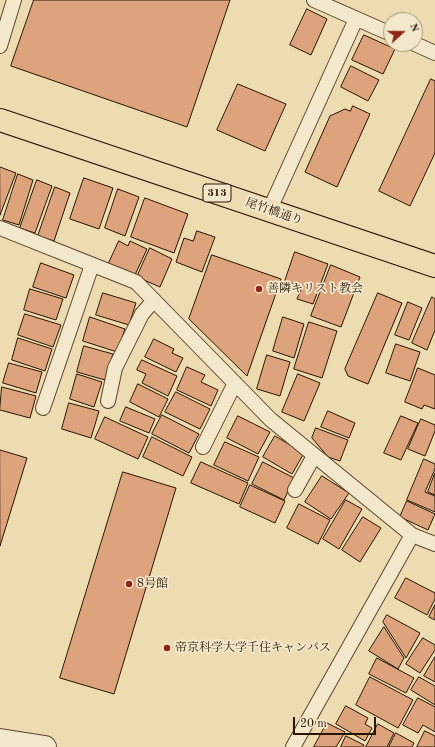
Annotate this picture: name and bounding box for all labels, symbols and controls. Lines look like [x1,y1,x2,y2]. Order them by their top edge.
north arrow [383,12,423,52]
text: N [407,22,420,34]
road number: 313 [203,184,231,202]
street label: 尾竹橋通り [243,195,305,229]
place label: 善隣キリスト教会 [267,282,363,296]
marker: 善隣キリスト教会 [254,284,264,294]
place label: 8号館 [137,577,168,591]
marker: 8号館 [124,579,134,589]
place label: 帝京科学大学千住キャンパス [175,641,331,655]
marker: 帝京科学大学千住キャンパス [162,643,172,653]
scale bar [295,709,378,735]
text: 20 m [300,718,327,730]

